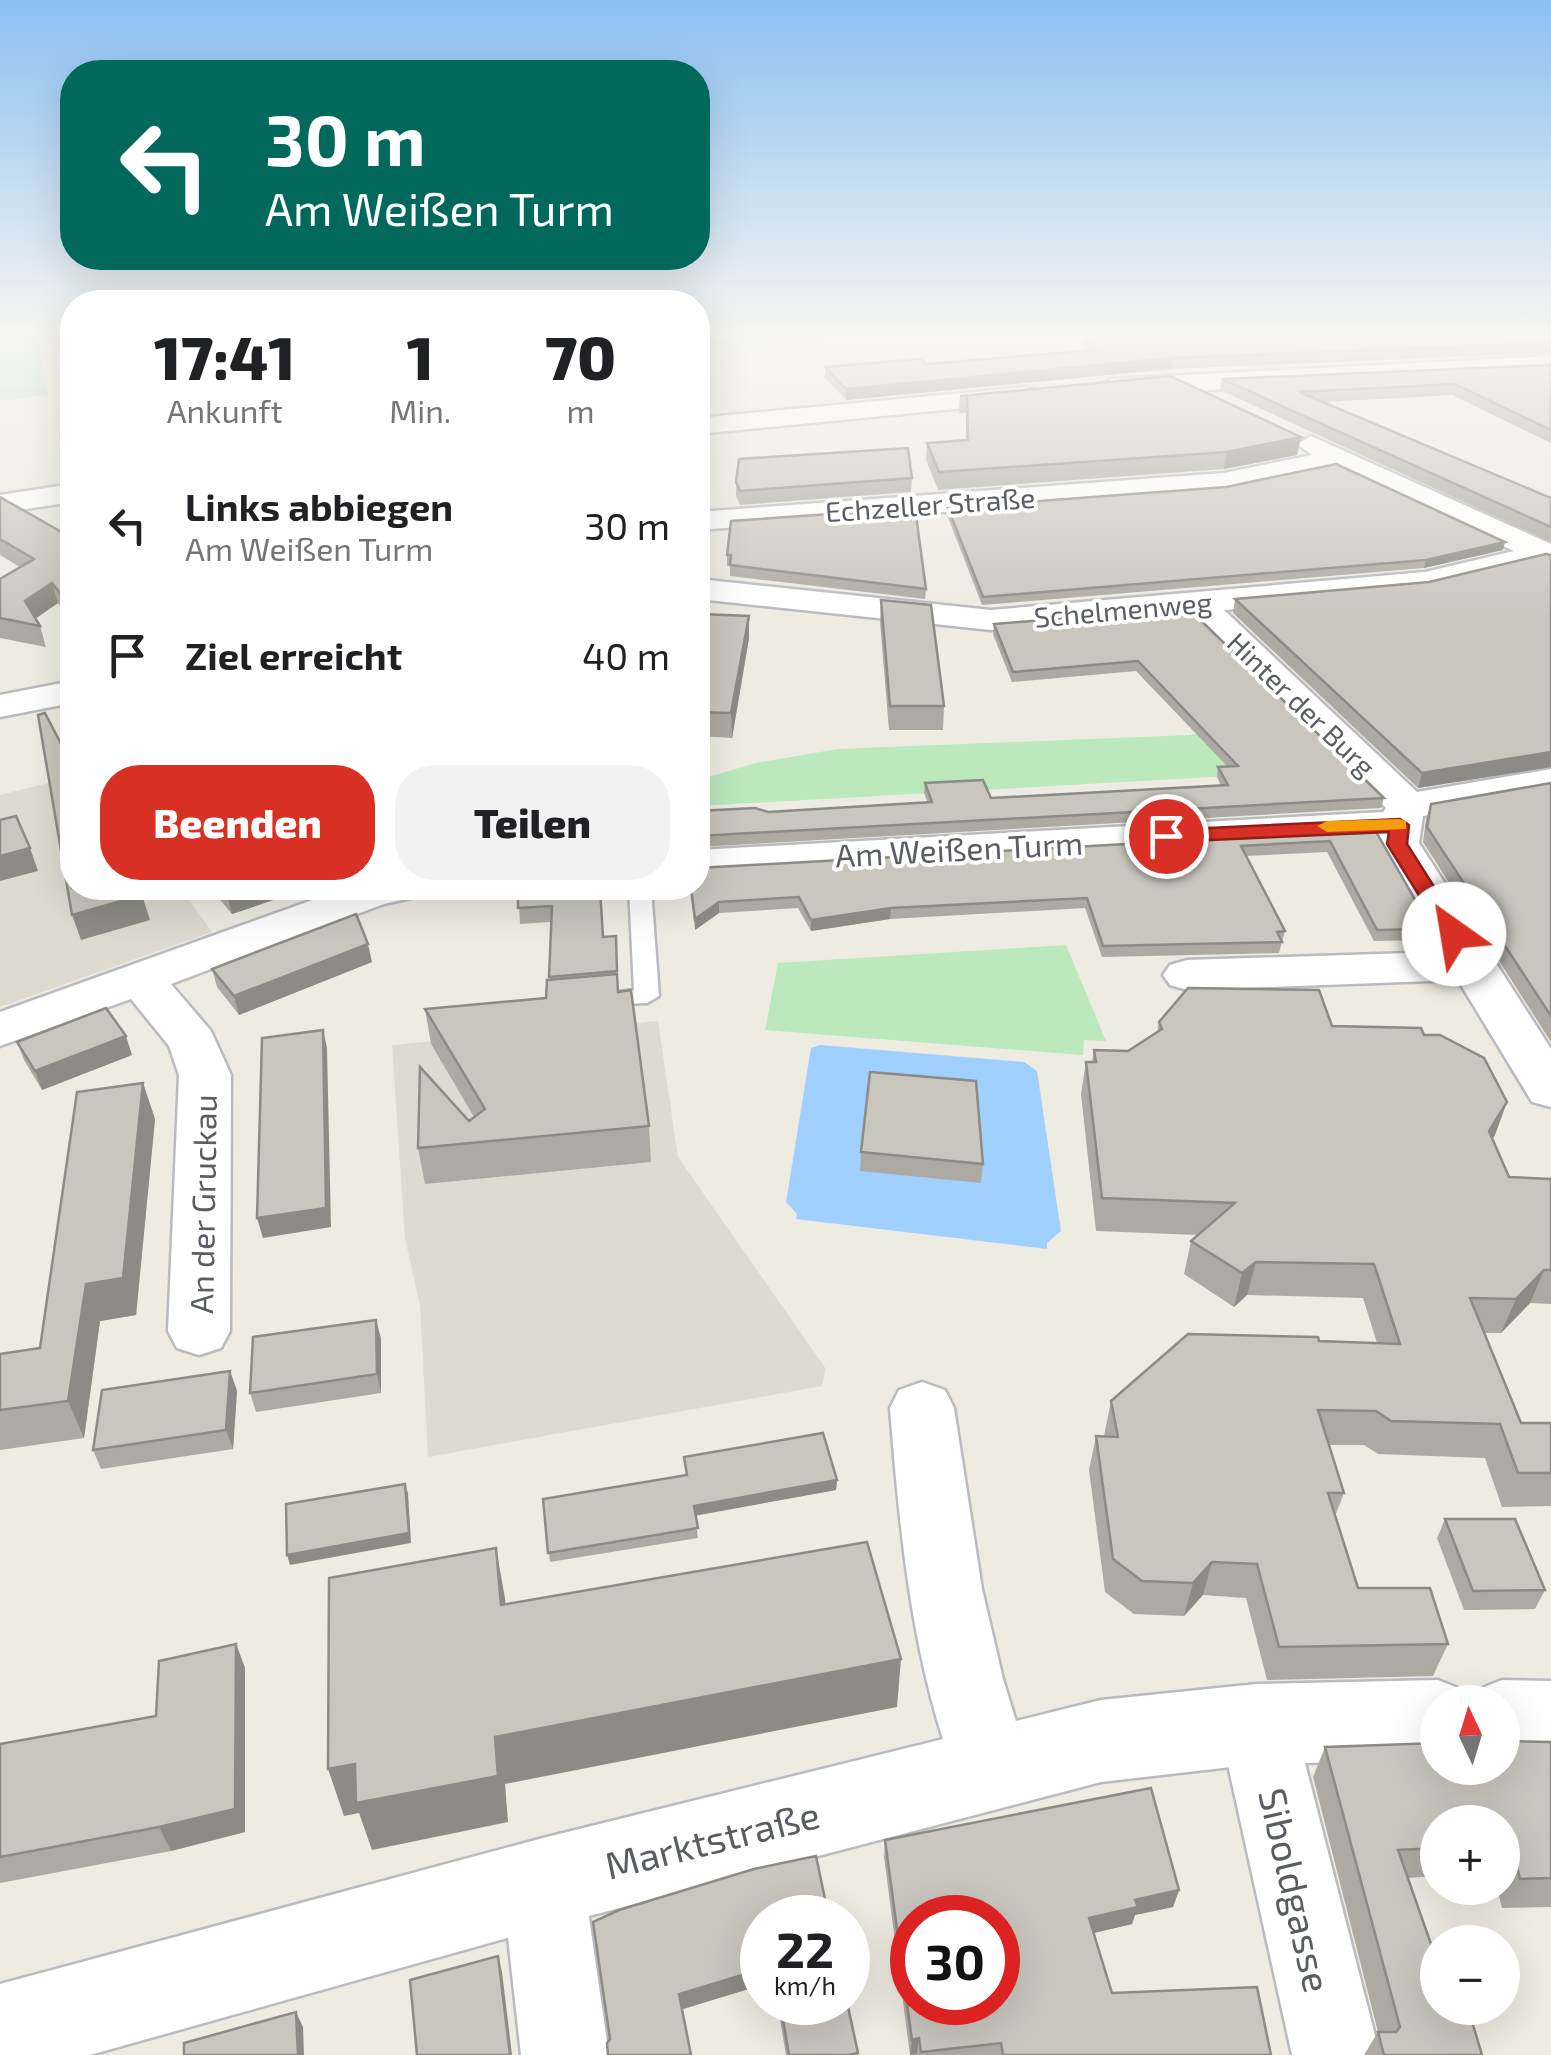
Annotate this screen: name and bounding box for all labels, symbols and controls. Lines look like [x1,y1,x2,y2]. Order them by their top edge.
text: 30 m [265,96,426,180]
icon: left [100,100,230,230]
text: Am Weißen Turm [265,181,614,235]
text: 17:41 [154,320,295,392]
text: 1 [407,320,434,392]
text: 70 [545,320,616,392]
text: Ankunft [167,391,283,429]
text: Min. [389,391,451,429]
text: m [567,391,595,429]
street label: Echzeller Straße [824,480,1036,528]
text: Links abbiegen [185,483,453,529]
icon: left [100,498,155,553]
text: 30 m [584,502,670,548]
text: Am Weißen Turm [185,529,433,567]
street label: Schelmenweg [1033,584,1214,634]
street label: Hinter der Burg [1221,625,1383,783]
icon: arrive [100,628,155,683]
text: Ziel erreicht [185,632,402,678]
text: 40 m [582,632,670,678]
button: Beenden [100,765,375,880]
button: Teilen [395,765,670,880]
pin [1124,794,1209,879]
icon: arrive [1139,809,1194,864]
street label: Am Weißen Turm [834,823,1084,873]
position arrow [1402,882,1506,986]
street label: An der Gruckau [181,1094,223,1314]
north arrow [1420,1685,1520,1785]
map controls [1420,1685,1520,2025]
street label: Siboldgasse [1250,1784,1342,1996]
street label: Marktstraße [600,1790,824,1888]
button: + [1420,1805,1520,1905]
speed limit sign: 30 [890,1895,1020,2025]
text: 22 [776,1918,834,1978]
button: − [1420,1925,1520,2025]
text: km/h [774,1970,836,2000]

